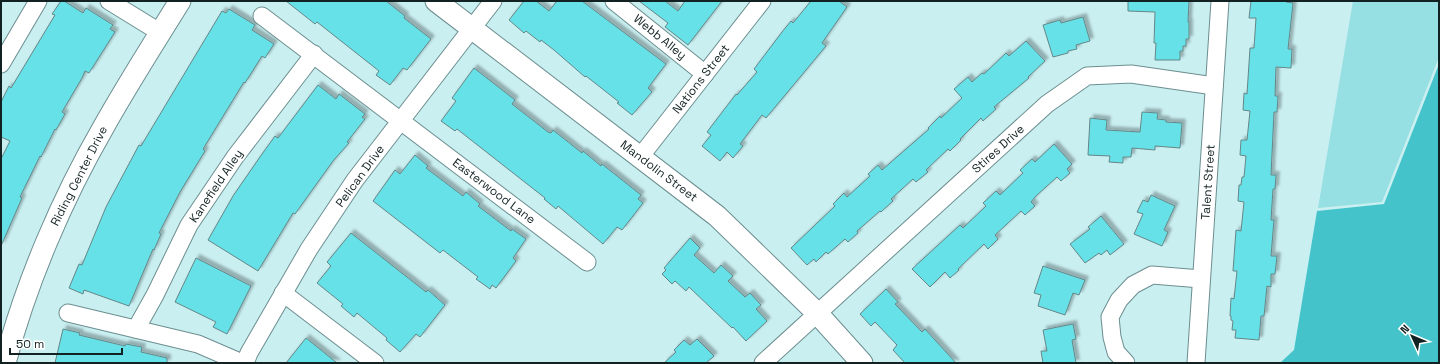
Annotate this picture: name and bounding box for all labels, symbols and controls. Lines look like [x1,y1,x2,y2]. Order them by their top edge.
street label: Webb Alley [630,11,690,63]
street label: Nations Street [669,41,733,117]
street label: Stires Drive [968,121,1028,177]
street label: Riding Center Drive [47,123,111,229]
street label: Mandolin Street [617,137,701,205]
street label: Pelican Drive [332,142,388,210]
street label: Talent Street [1197,144,1219,220]
street label: Kanefield Alley [186,146,246,226]
street label: Easterwood Lane [449,155,539,227]
north arrow [1392,316,1432,356]
text: N [1397,322,1412,337]
scale bar [10,330,122,356]
text: 50 m [16,336,44,352]

